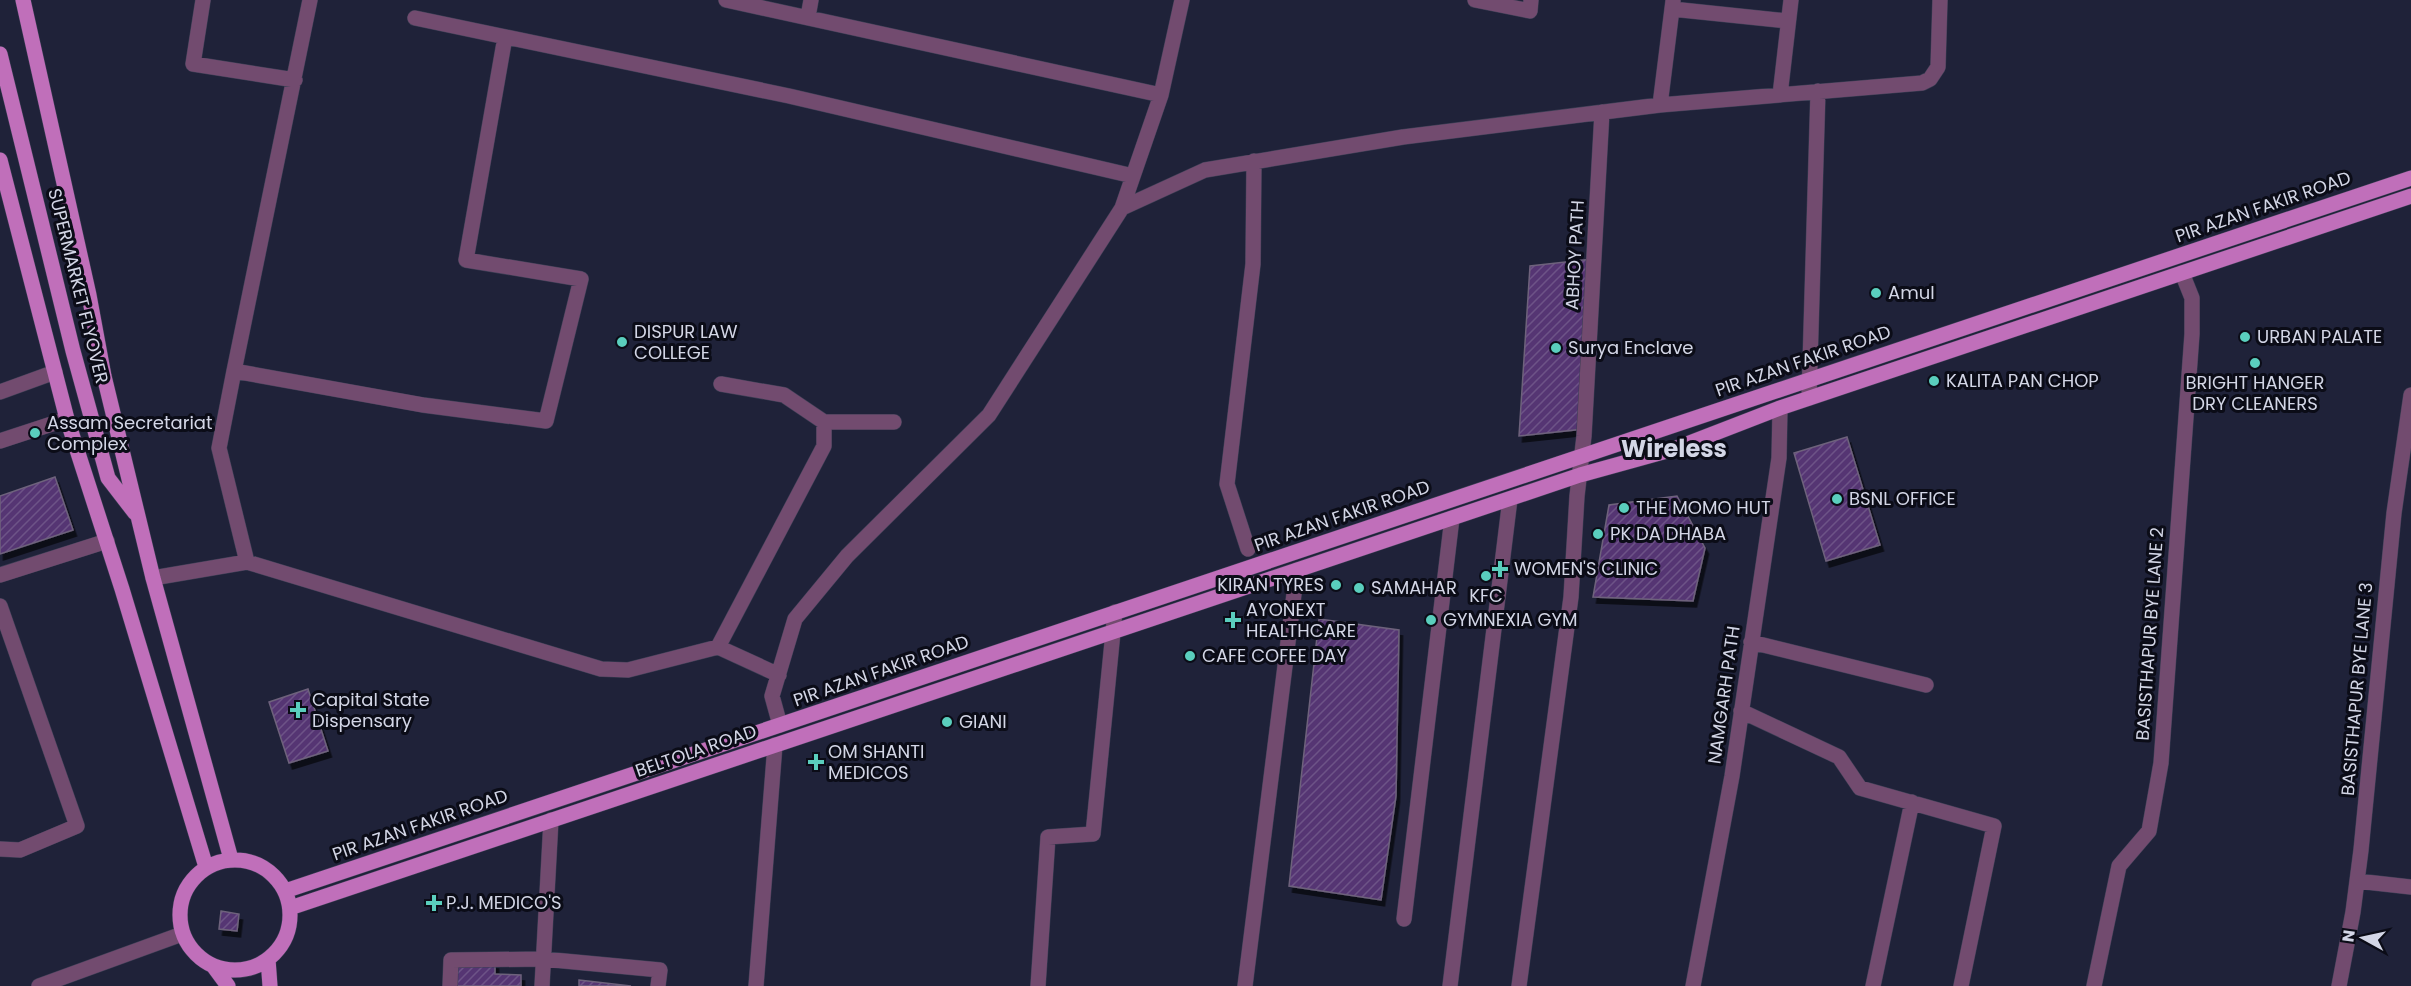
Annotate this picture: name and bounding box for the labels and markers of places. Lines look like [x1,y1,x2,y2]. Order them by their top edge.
place label: Amul [1888,280,1935,305]
marker: Amul [1869,286,1883,300]
place label: DISPUR LAW COLLEGE [634,319,738,365]
place label: URBAN PALATE [2257,324,2382,349]
marker: URBAN PALATE [2238,330,2252,344]
marker: DISPUR LAW COLLEGE [615,335,629,349]
place label: Surya Enclave [1568,335,1693,360]
marker: Surya Enclave [1549,341,1563,355]
marker: BRIGHT HANGER DRY CLEANERS [2248,356,2262,370]
place label: KALITA PAN CHOP [1946,368,2099,393]
place label: BRIGHT HANGER DRY CLEANERS [2186,370,2324,416]
marker: KALITA PAN CHOP [1927,374,1941,388]
place label: Assam Secretariat Complex [47,410,213,456]
marker: Assam Secretariat Complex [28,426,42,440]
place label: BSNL OFFICE [1849,486,1956,511]
marker: BSNL OFFICE [1830,492,1844,506]
place label: THE MOMO HUT [1636,495,1771,520]
marker: THE MOMO HUT [1617,501,1631,515]
place label: PK DA DHABA [1610,521,1726,546]
marker: PK DA DHABA [1591,527,1605,541]
place label: WOMEN'S CLINIC [1514,556,1658,581]
marker: WOMEN'S CLINIC [1491,560,1509,578]
marker: KFC [1479,569,1493,583]
place label: KIRAN TYRES [1217,572,1324,597]
place label: SAMAHAR [1371,575,1457,600]
marker: KIRAN TYRES [1329,578,1343,592]
marker: SAMAHAR [1352,581,1366,595]
place label: KFC [1469,583,1503,608]
place label: AYONEXT HEALTHCARE [1246,597,1356,643]
place label: GYMNEXIA GYM [1443,607,1577,632]
marker: AYONEXT HEALTHCARE [1224,611,1242,629]
marker: GYMNEXIA GYM [1424,613,1438,627]
place label: CAFE COFEE DAY [1202,643,1347,668]
marker: CAFE COFEE DAY [1183,649,1197,663]
place label: Capital State Dispensary [312,687,430,733]
marker: Capital State Dispensary [289,701,307,719]
place label: GIANI [959,709,1007,734]
marker: GIANI [940,715,954,729]
place label: OM SHANTI MEDICOS [828,739,924,785]
marker: OM SHANTI MEDICOS [809,755,823,769]
place label: P.J. MEDICO'S [446,890,562,915]
marker: P.J. MEDICO'S [427,896,441,910]

